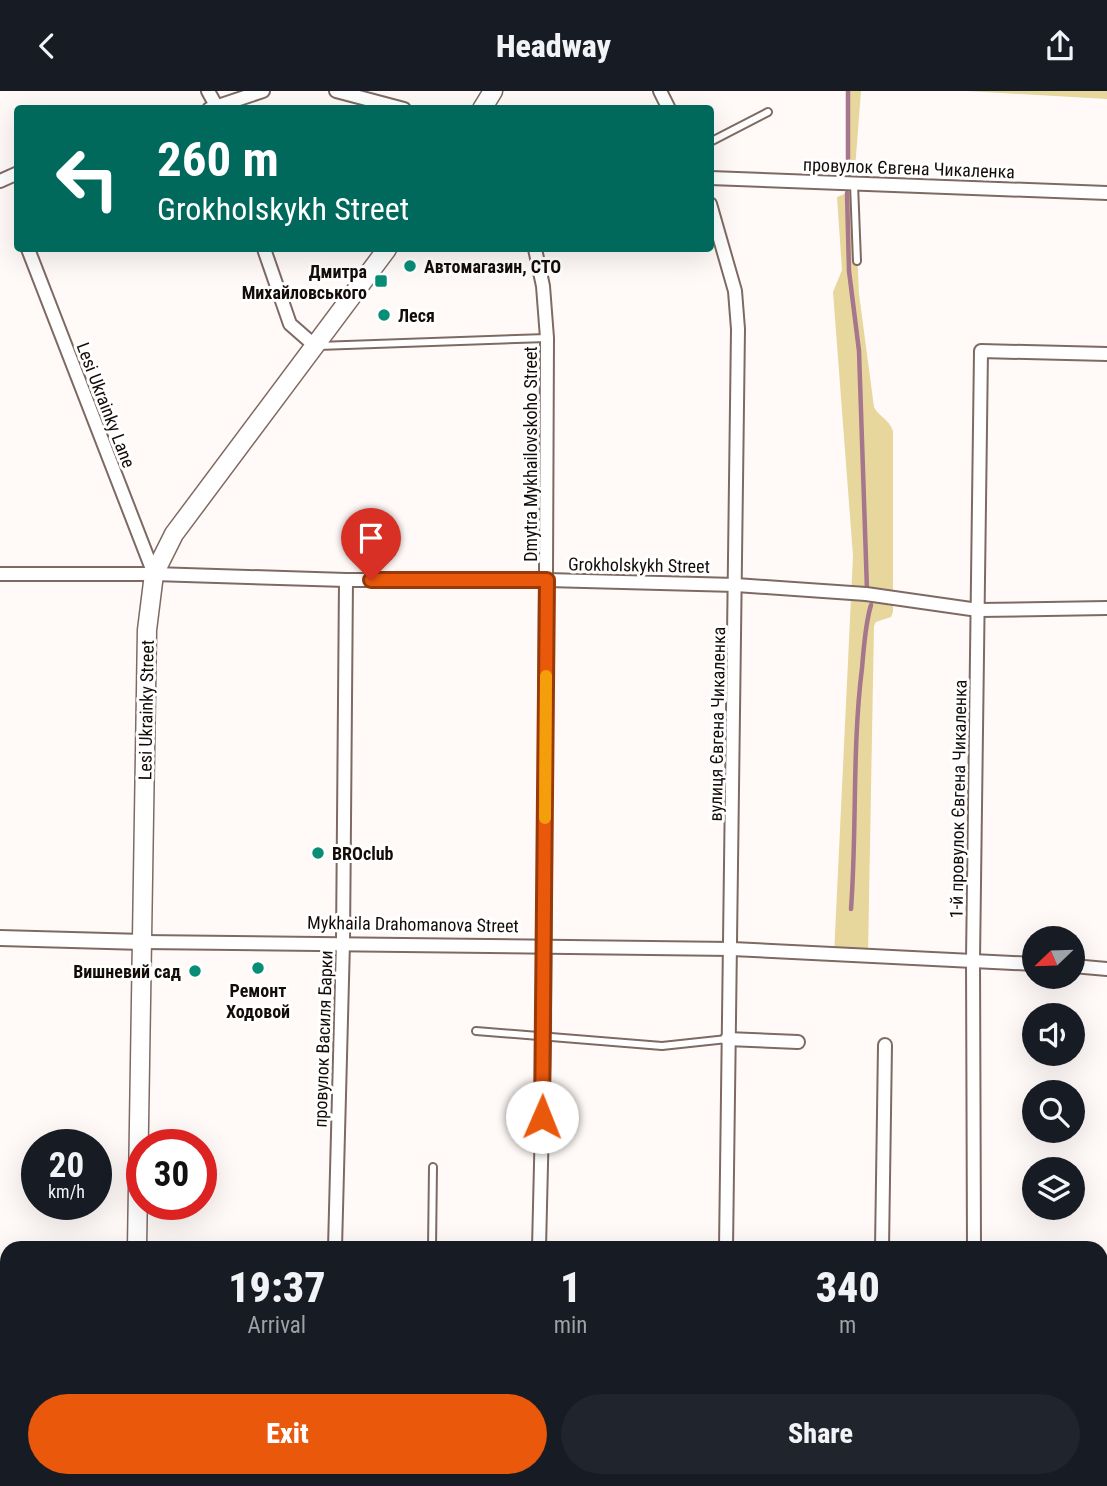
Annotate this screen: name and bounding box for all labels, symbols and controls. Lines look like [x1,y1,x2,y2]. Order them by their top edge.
icon: back [28,27,66,65]
text: Headway [496,27,611,65]
icon: share [1041,27,1079,65]
text: 260 m [157,131,279,188]
icon: left [42,133,133,224]
street label: провулок Євгена Чикаленка [803,154,1015,182]
text: Grokholskykh Street [157,190,409,228]
place label: Автомагазин, СТО [424,256,561,277]
marker: Автомагазин, СТО [402,258,418,274]
place label: Дмитра Михайловського [242,261,367,303]
marker: Дмитра Михайловського [373,273,389,289]
place label: Леся [398,305,435,326]
marker: Леся [376,307,392,323]
street label: Lesi Ukrainky Lane [72,339,140,471]
street label: Dmytra Mykhailovskoho Street [520,346,541,562]
pin [341,508,401,580]
icon: arrive [352,519,390,557]
street label: Grokholskykh Street [568,553,710,577]
street label: вулиця Євгена Чикаленка [705,626,729,822]
street label: Lesi Ukrainky Street [134,640,158,780]
street label: 1-й провулок Євгена Чикаленка [945,679,971,919]
place label: BROclub [332,843,394,864]
marker: BROclub [310,845,326,861]
street label: Mykhaila Drahomanova Street [307,912,519,936]
north arrow [1022,926,1085,989]
map controls [1022,926,1085,1220]
street label: провулок Василя Барки [309,950,337,1128]
marker: Ремонт Ходовой [250,960,266,976]
place label: Вишневий сад [73,961,181,982]
marker: Вишневий сад [187,963,203,979]
place label: Ремонт Ходовой [226,980,290,1022]
button: sound [1022,1003,1085,1066]
position arrow [505,1080,579,1154]
button: search [1022,1080,1085,1143]
speed limit sign: 30 [126,1129,217,1220]
text: 20 [49,1145,84,1186]
button: layers [1022,1157,1085,1220]
text: km/h [48,1181,85,1202]
text: 19:37 [228,1263,325,1312]
text: 1 [560,1263,581,1312]
text: 340 [816,1263,880,1312]
text: Arrival [248,1312,306,1339]
text: min [554,1312,587,1339]
text: m [839,1312,856,1339]
button: Exit [28,1394,547,1474]
button: Share [561,1394,1080,1474]

